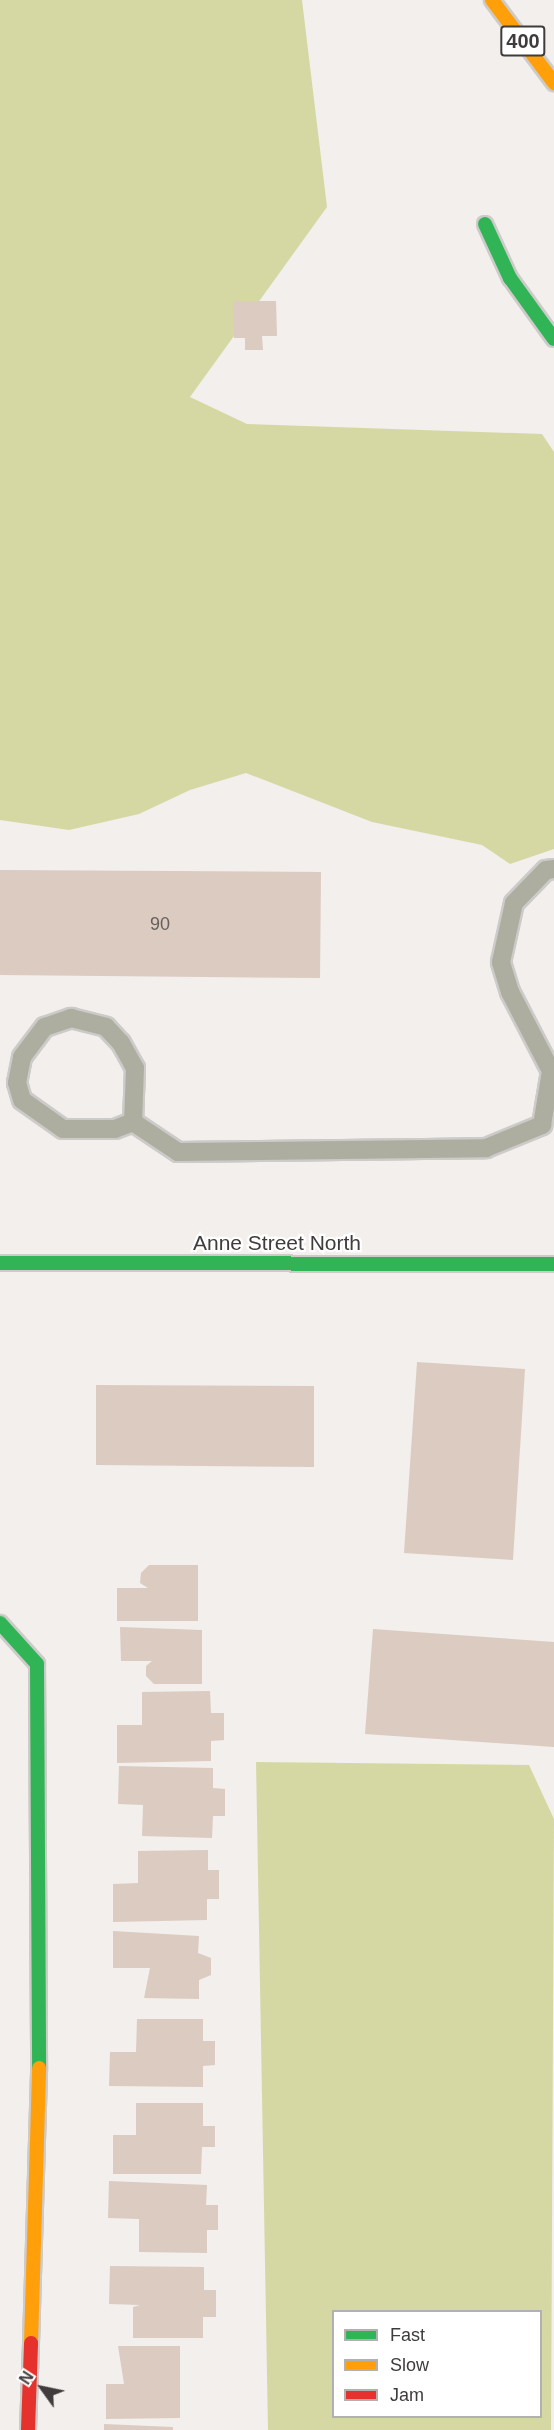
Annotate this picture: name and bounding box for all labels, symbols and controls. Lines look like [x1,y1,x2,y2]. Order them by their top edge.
road number: 400 [499,24,547,58]
house number: 90 [150,913,170,935]
street label: Anne Street North [193,1230,361,1256]
legend [332,2310,542,2418]
text: Fast [390,2325,425,2345]
text: Slow [390,2355,429,2375]
north arrow [12,2358,72,2418]
text: N [16,2368,37,2387]
text: Jam [390,2385,424,2405]

